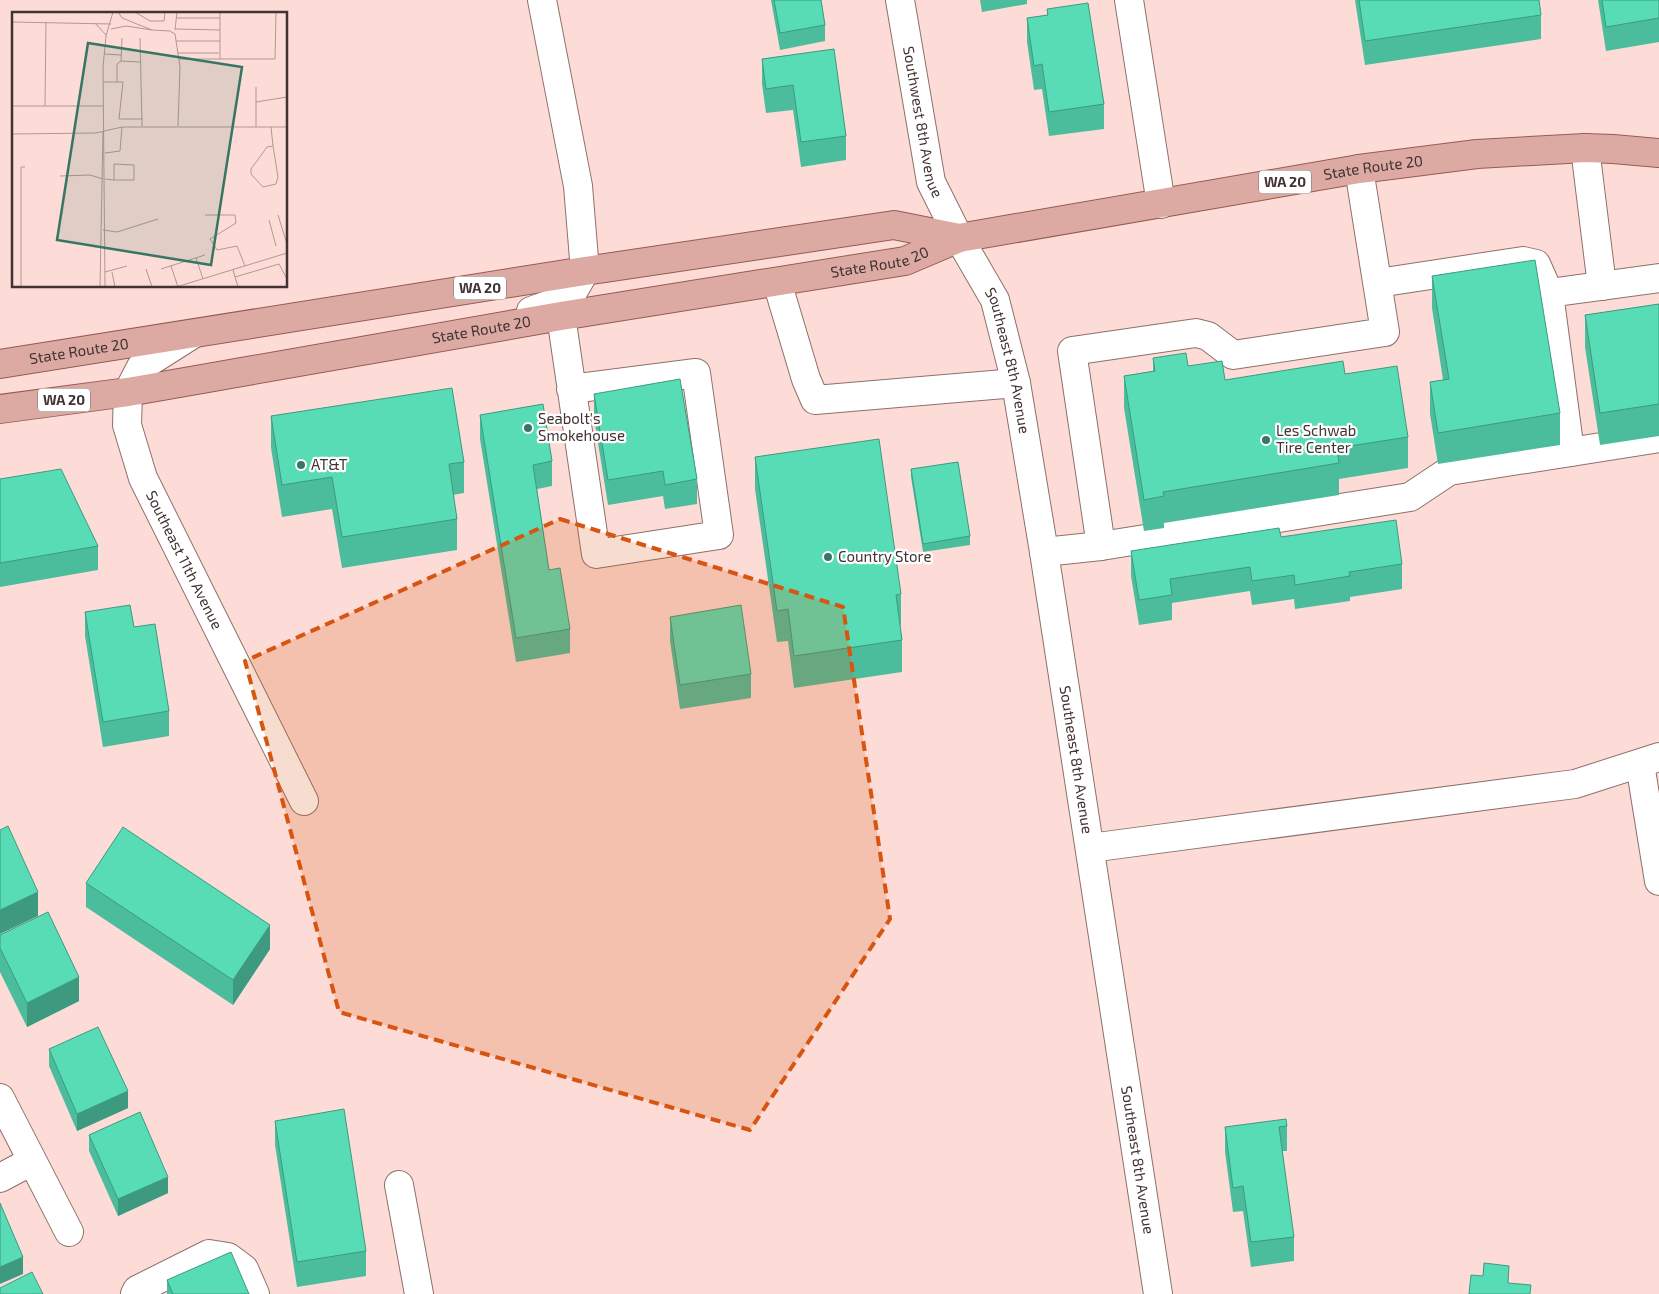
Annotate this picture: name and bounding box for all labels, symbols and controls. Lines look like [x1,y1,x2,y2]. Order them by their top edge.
inset map [12,12,288,288]
street label: Southwest 8th Avenue [900,45,947,200]
street label: State Route 20 [1322,151,1424,183]
road number: WA 20 [1259,170,1311,193]
street label: State Route 20 [829,242,931,281]
road number: WA 20 [454,276,506,300]
street label: Southeast 8th Avenue [982,284,1034,435]
street label: State Route 20 [430,311,532,347]
street label: State Route 20 [28,334,130,367]
road number: WA 20 [38,388,90,412]
place label: Seabolt's Smokehouse [538,409,625,444]
place label: Les Schwab Tire Center [1276,421,1356,456]
marker: Seabolt's Smokehouse [522,422,534,434]
marker: Les Schwab Tire Center [1260,434,1272,446]
place label: AT&T [311,455,348,473]
marker: AT&T [295,459,307,471]
street label: Southeast 11th Avenue [143,487,227,632]
place label: Country Store [838,547,931,565]
marker: Country Store [822,551,834,563]
street label: Southeast 8th Avenue [1057,684,1097,835]
street label: Southeast 8th Avenue [1118,1084,1159,1235]

